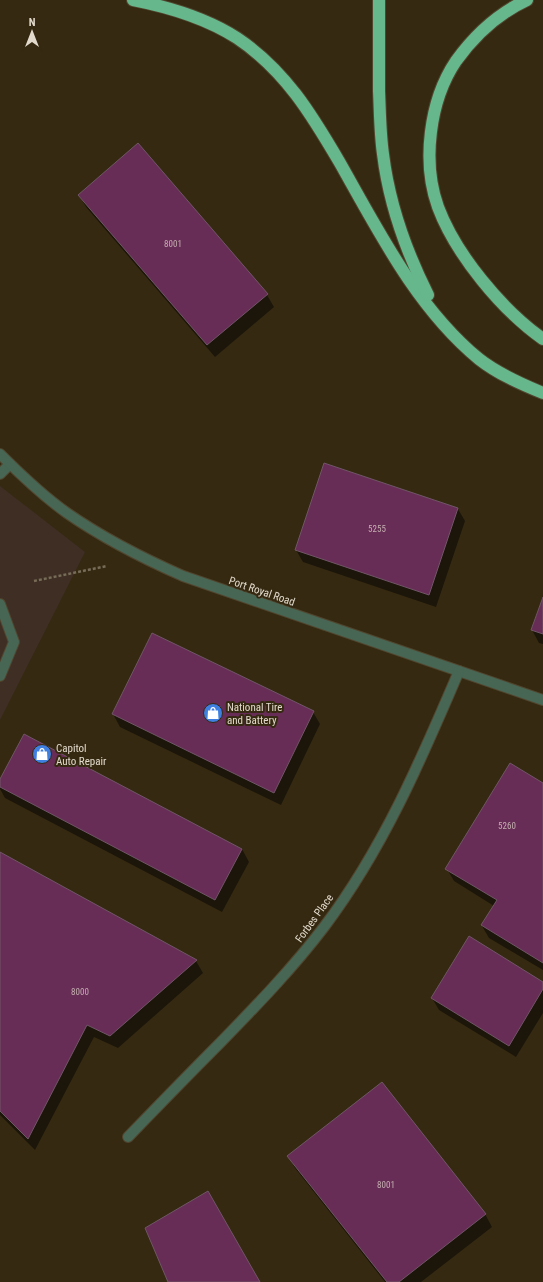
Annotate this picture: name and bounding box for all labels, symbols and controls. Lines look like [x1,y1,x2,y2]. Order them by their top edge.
north arrow [12,12,52,52]
text: N [29,16,36,29]
house number: 8001 [164,239,182,249]
house number: 5255 [368,524,386,534]
street label: Port Royal Road [227,574,297,609]
place label: National Tire and Battery [227,701,282,727]
shop icon: National Tire and Battery [202,702,224,724]
place label: Capitol Auto Repair [56,742,107,768]
shop icon: Capitol Auto Repair [31,743,53,765]
house number: 5260 [498,821,516,831]
street label: Forbes Place [293,892,336,945]
house number: 8000 [71,987,89,997]
house number: 8001 [377,1180,395,1190]

